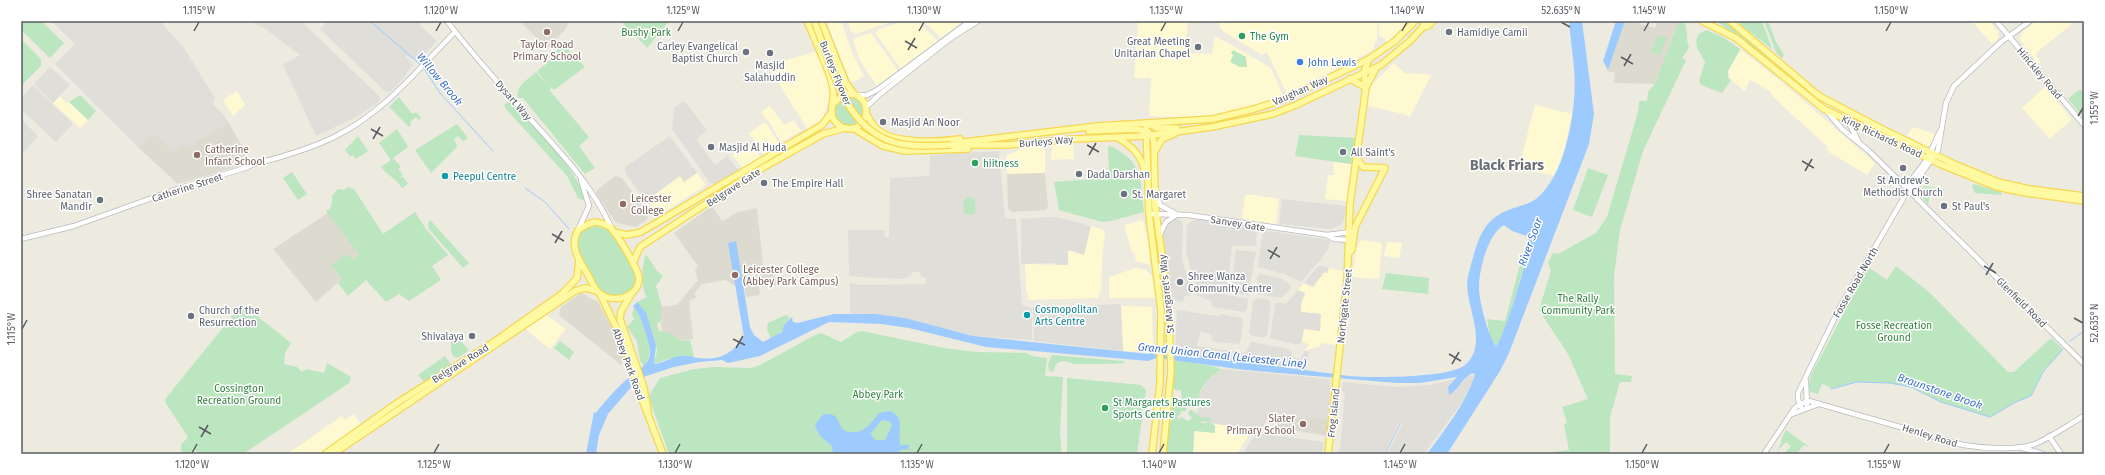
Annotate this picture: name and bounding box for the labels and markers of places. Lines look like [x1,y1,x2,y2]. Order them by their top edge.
marker: Taylor Road Primary School [542,27,552,37]
marker: Hamidiye Camii [1444,27,1454,37]
place label: Hamidiye Camii [1457,27,1528,39]
marker: The Gym [1237,31,1247,41]
place label: The Gym [1250,31,1289,43]
place label: Great Meeting Unitarian Chapel [1114,36,1191,60]
place label: Taylor Road Primary School [513,39,581,63]
place label: Carley Evangelical Baptist Church [657,41,738,65]
marker: Great Meeting Unitarian Chapel [1193,42,1203,52]
marker: Carley Evangelical Baptist Church [741,47,751,57]
marker: Masjid Salahuddin [765,48,775,58]
marker: John Lewis [1295,57,1305,67]
place label: John Lewis [1308,57,1356,69]
place label: Masjid Salahuddin [744,60,796,84]
marker: Masjid An Noor [878,117,888,127]
place label: Masjid An Noor [891,117,960,129]
marker: Masjid Al Huda [706,142,716,152]
place label: Masjid Al Huda [719,142,786,154]
place label: Catherine Infant School [205,144,265,168]
marker: All Saint's [1338,147,1348,157]
place label: All Saint's [1351,147,1395,159]
marker: Catherine Infant School [192,150,202,160]
marker: hiitness [970,158,980,168]
place label: hiitness [983,158,1019,170]
marker: St Andrew's Methodist Church [1898,163,1908,173]
marker: Dada Darshan [1074,169,1084,179]
place label: Dada Darshan [1087,169,1150,181]
marker: Peepul Centre [440,171,450,181]
place label: Peepul Centre [453,171,516,183]
place label: St Andrew's Methodist Church [1863,175,1943,199]
marker: The Empire Hall [759,178,769,188]
place label: The Empire Hall [772,178,843,190]
place label: Shree Sanatan Mandir [27,189,92,213]
marker: St. Margaret [1119,189,1129,199]
place label: St. Margaret [1132,189,1187,201]
place label: Leicester College [631,193,672,217]
marker: Shree Sanatan Mandir [95,195,105,205]
marker: Leicester College [618,199,628,209]
marker: St Paul's [1939,201,1949,211]
place label: St Paul's [1952,201,1990,213]
place label: Leicester College (Abbey Park Campus) [743,264,838,288]
marker: Leicester College (Abbey Park Campus) [730,270,740,280]
place label: Shree Wanza Community Centre [1188,271,1271,295]
marker: Shree Wanza Community Centre [1175,277,1185,287]
place label: Cosmopolitan Arts Centre [1035,304,1098,328]
place label: Church of the Resurrection [199,305,260,329]
marker: Cosmopolitan Arts Centre [1022,310,1032,320]
marker: Church of the Resurrection [186,311,196,321]
place label: Shivalaya [421,331,464,343]
marker: Shivalaya [467,331,477,341]
place label: St Margarets Pastures Sports Centre [1113,397,1211,421]
marker: St Margarets Pastures Sports Centre [1100,403,1110,413]
place label: Slater Primary School [1227,413,1295,437]
marker: Slater Primary School [1298,419,1308,429]

